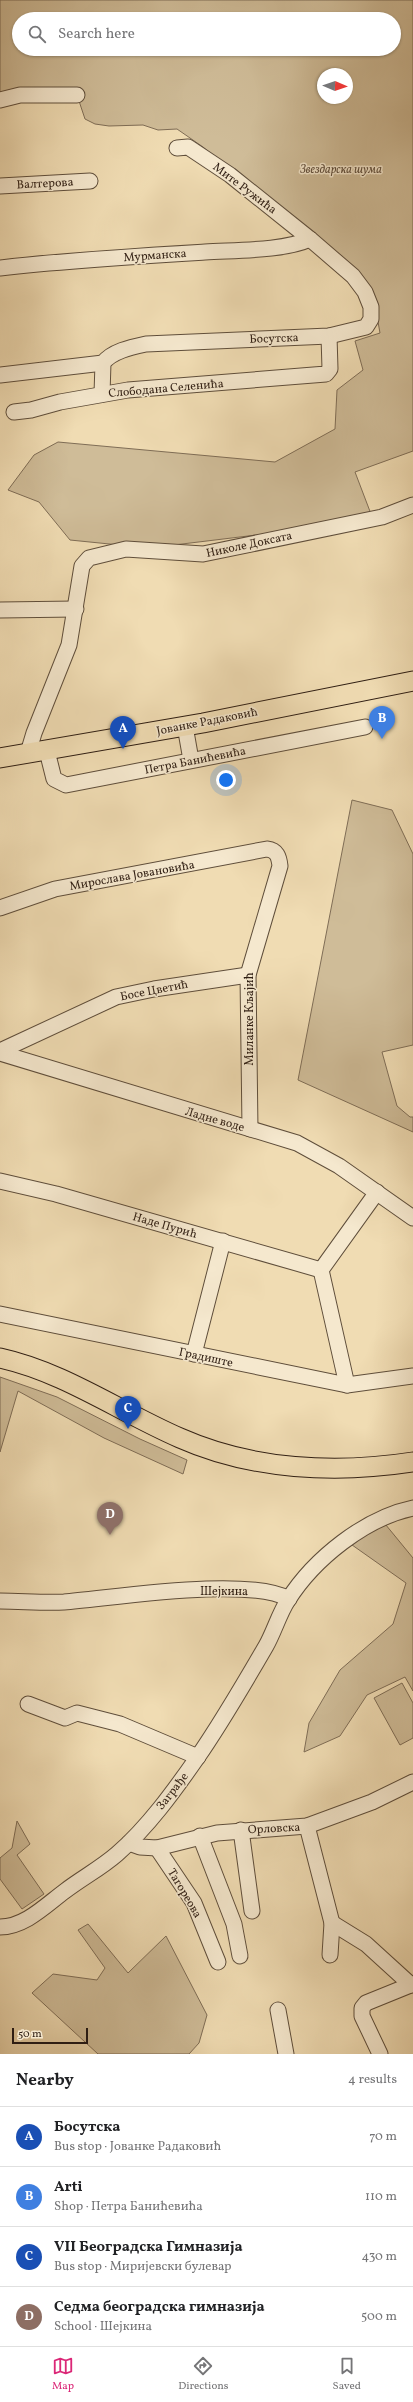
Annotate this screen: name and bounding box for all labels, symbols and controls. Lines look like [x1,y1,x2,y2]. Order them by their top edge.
search box [12,12,401,56]
icon: search [26,23,48,45]
text: Search here [58,24,135,45]
north arrow [317,68,353,104]
street label: Мите Ружића [209,160,280,218]
park label: Звездарска шума [299,162,382,178]
street label: Валтерова [16,175,74,193]
street label: Мурманска [123,246,187,266]
street label: Босутска [249,330,299,348]
street label: Слободана Селенића [108,376,224,402]
street label: Николе Доксата [205,528,294,562]
street label: Јованке Радаковић [155,704,259,740]
pin: B [369,706,395,739]
pin: A [110,716,136,749]
street label: Петра Банићевића [143,743,247,779]
your location [216,770,236,790]
street label: Мирослава Јовановића [68,857,196,895]
street label: Миланке Кљајић [242,972,258,1066]
street label: Босе Цветић [119,977,190,1005]
street label: Ладне воде [183,1104,247,1136]
street label: Наде Пурић [131,1209,199,1243]
street label: Градиште [177,1344,235,1372]
pin: C [115,1396,141,1429]
pin: D [97,1502,123,1535]
street label: Шејкина [200,1584,248,1600]
street label: Заграђе [153,1769,193,1814]
street label: Орловска [247,1820,301,1838]
street label: Тагореова [163,1866,205,1921]
scale bar [12,2026,88,2045]
text: 50 m [18,2027,42,2042]
text: Nearby [16,2069,74,2092]
text: 4 results [348,2071,397,2089]
text: Босутска [54,2117,120,2138]
text: A [24,2128,34,2146]
text: 70 m [369,2128,397,2146]
text: Bus stop · Јованке Радаковић [54,2138,221,2156]
text: Arti [54,2177,83,2198]
text: B [25,2188,33,2206]
text: 110 m [365,2188,397,2206]
text: Shop · Петра Банићевића [54,2198,203,2216]
text: VII Београдска Гимназија [54,2237,243,2258]
text: C [25,2248,33,2266]
text: 430 m [361,2248,397,2266]
text: Bus stop · Миријевски булевар [54,2258,232,2276]
text: Седма београдска гимназија [54,2297,265,2318]
text: D [24,2308,34,2326]
text: 500 m [361,2308,397,2326]
text: School · Шејкина [54,2318,152,2336]
tab: Map [52,2355,74,2394]
tab: Directions [178,2355,229,2394]
tab: Saved [333,2355,361,2394]

